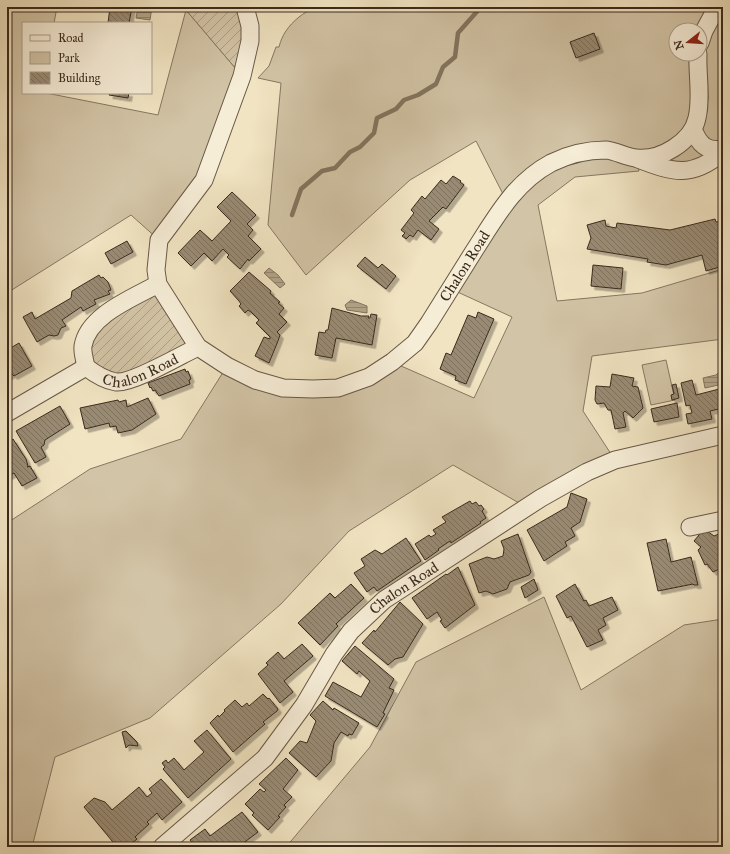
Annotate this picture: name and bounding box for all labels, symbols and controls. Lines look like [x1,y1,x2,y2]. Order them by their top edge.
legend [22,22,152,94]
north arrow [668,22,708,62]
text: Road [58,31,84,45]
text: N [671,38,686,51]
text: Park [58,51,80,65]
text: Building [58,71,101,86]
street label: Chalon Road [436,227,494,305]
street label: Chalon Road [100,350,182,391]
street label: Chalon Road [365,558,442,618]

